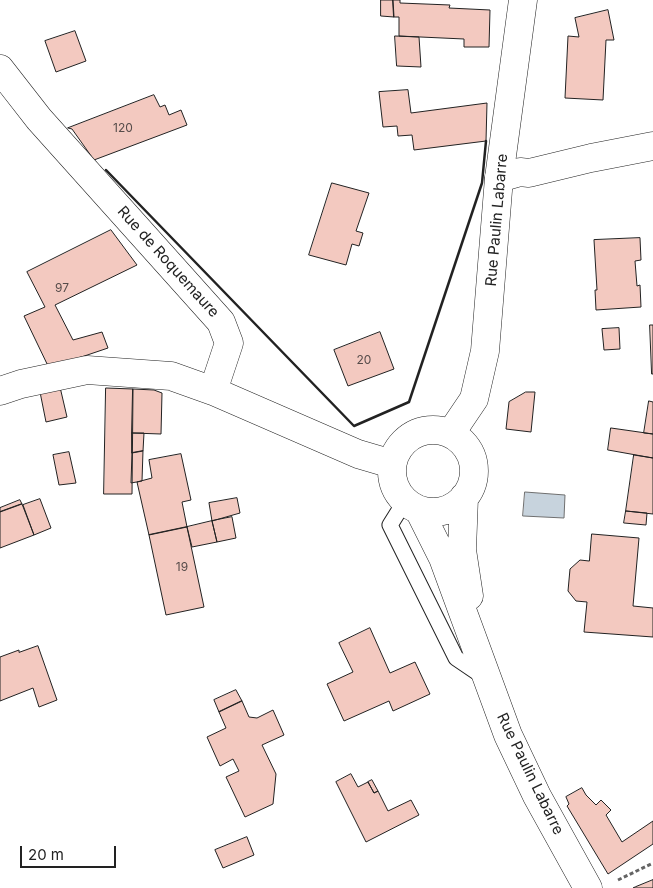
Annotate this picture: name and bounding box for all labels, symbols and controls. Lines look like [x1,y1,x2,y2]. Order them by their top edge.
house number: 120 [113,121,133,135]
street label: Rue Paulin Labarre [482,153,512,287]
street label: Rue de Roquemaure [113,203,223,321]
house number: 97 [55,281,69,295]
house number: 20 [357,353,371,367]
house number: 19 [176,560,188,574]
street label: Rue Paulin Labarre [493,710,567,838]
scale bar [22,836,119,868]
text: 20 m [28,845,64,864]

